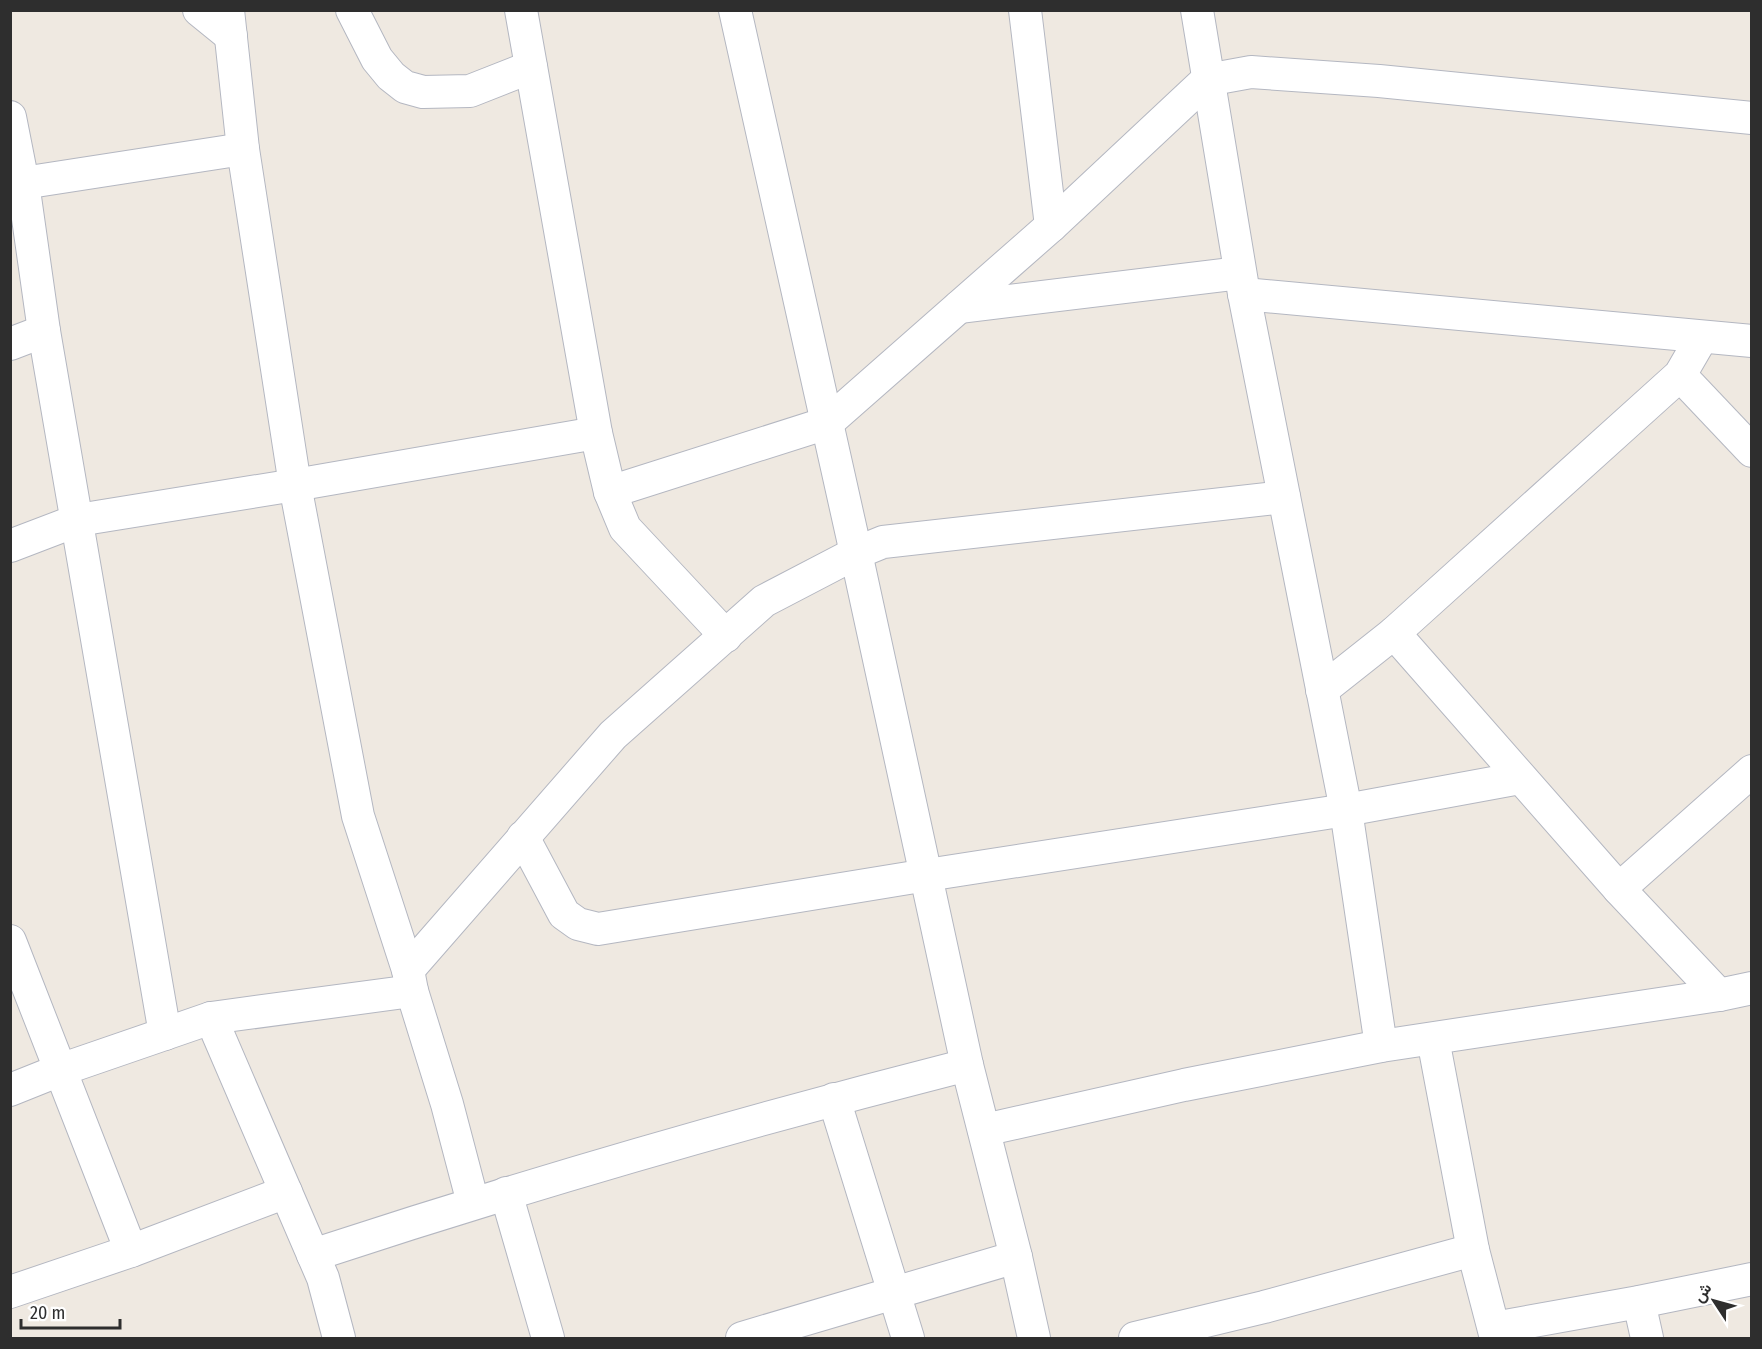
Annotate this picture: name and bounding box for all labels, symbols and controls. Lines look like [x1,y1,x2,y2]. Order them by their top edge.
north arrow [1684,1271,1744,1331]
text: ش [1689,1279,1716,1306]
scale bar [21,1292,120,1330]
text: 20 m [30,1302,65,1324]

